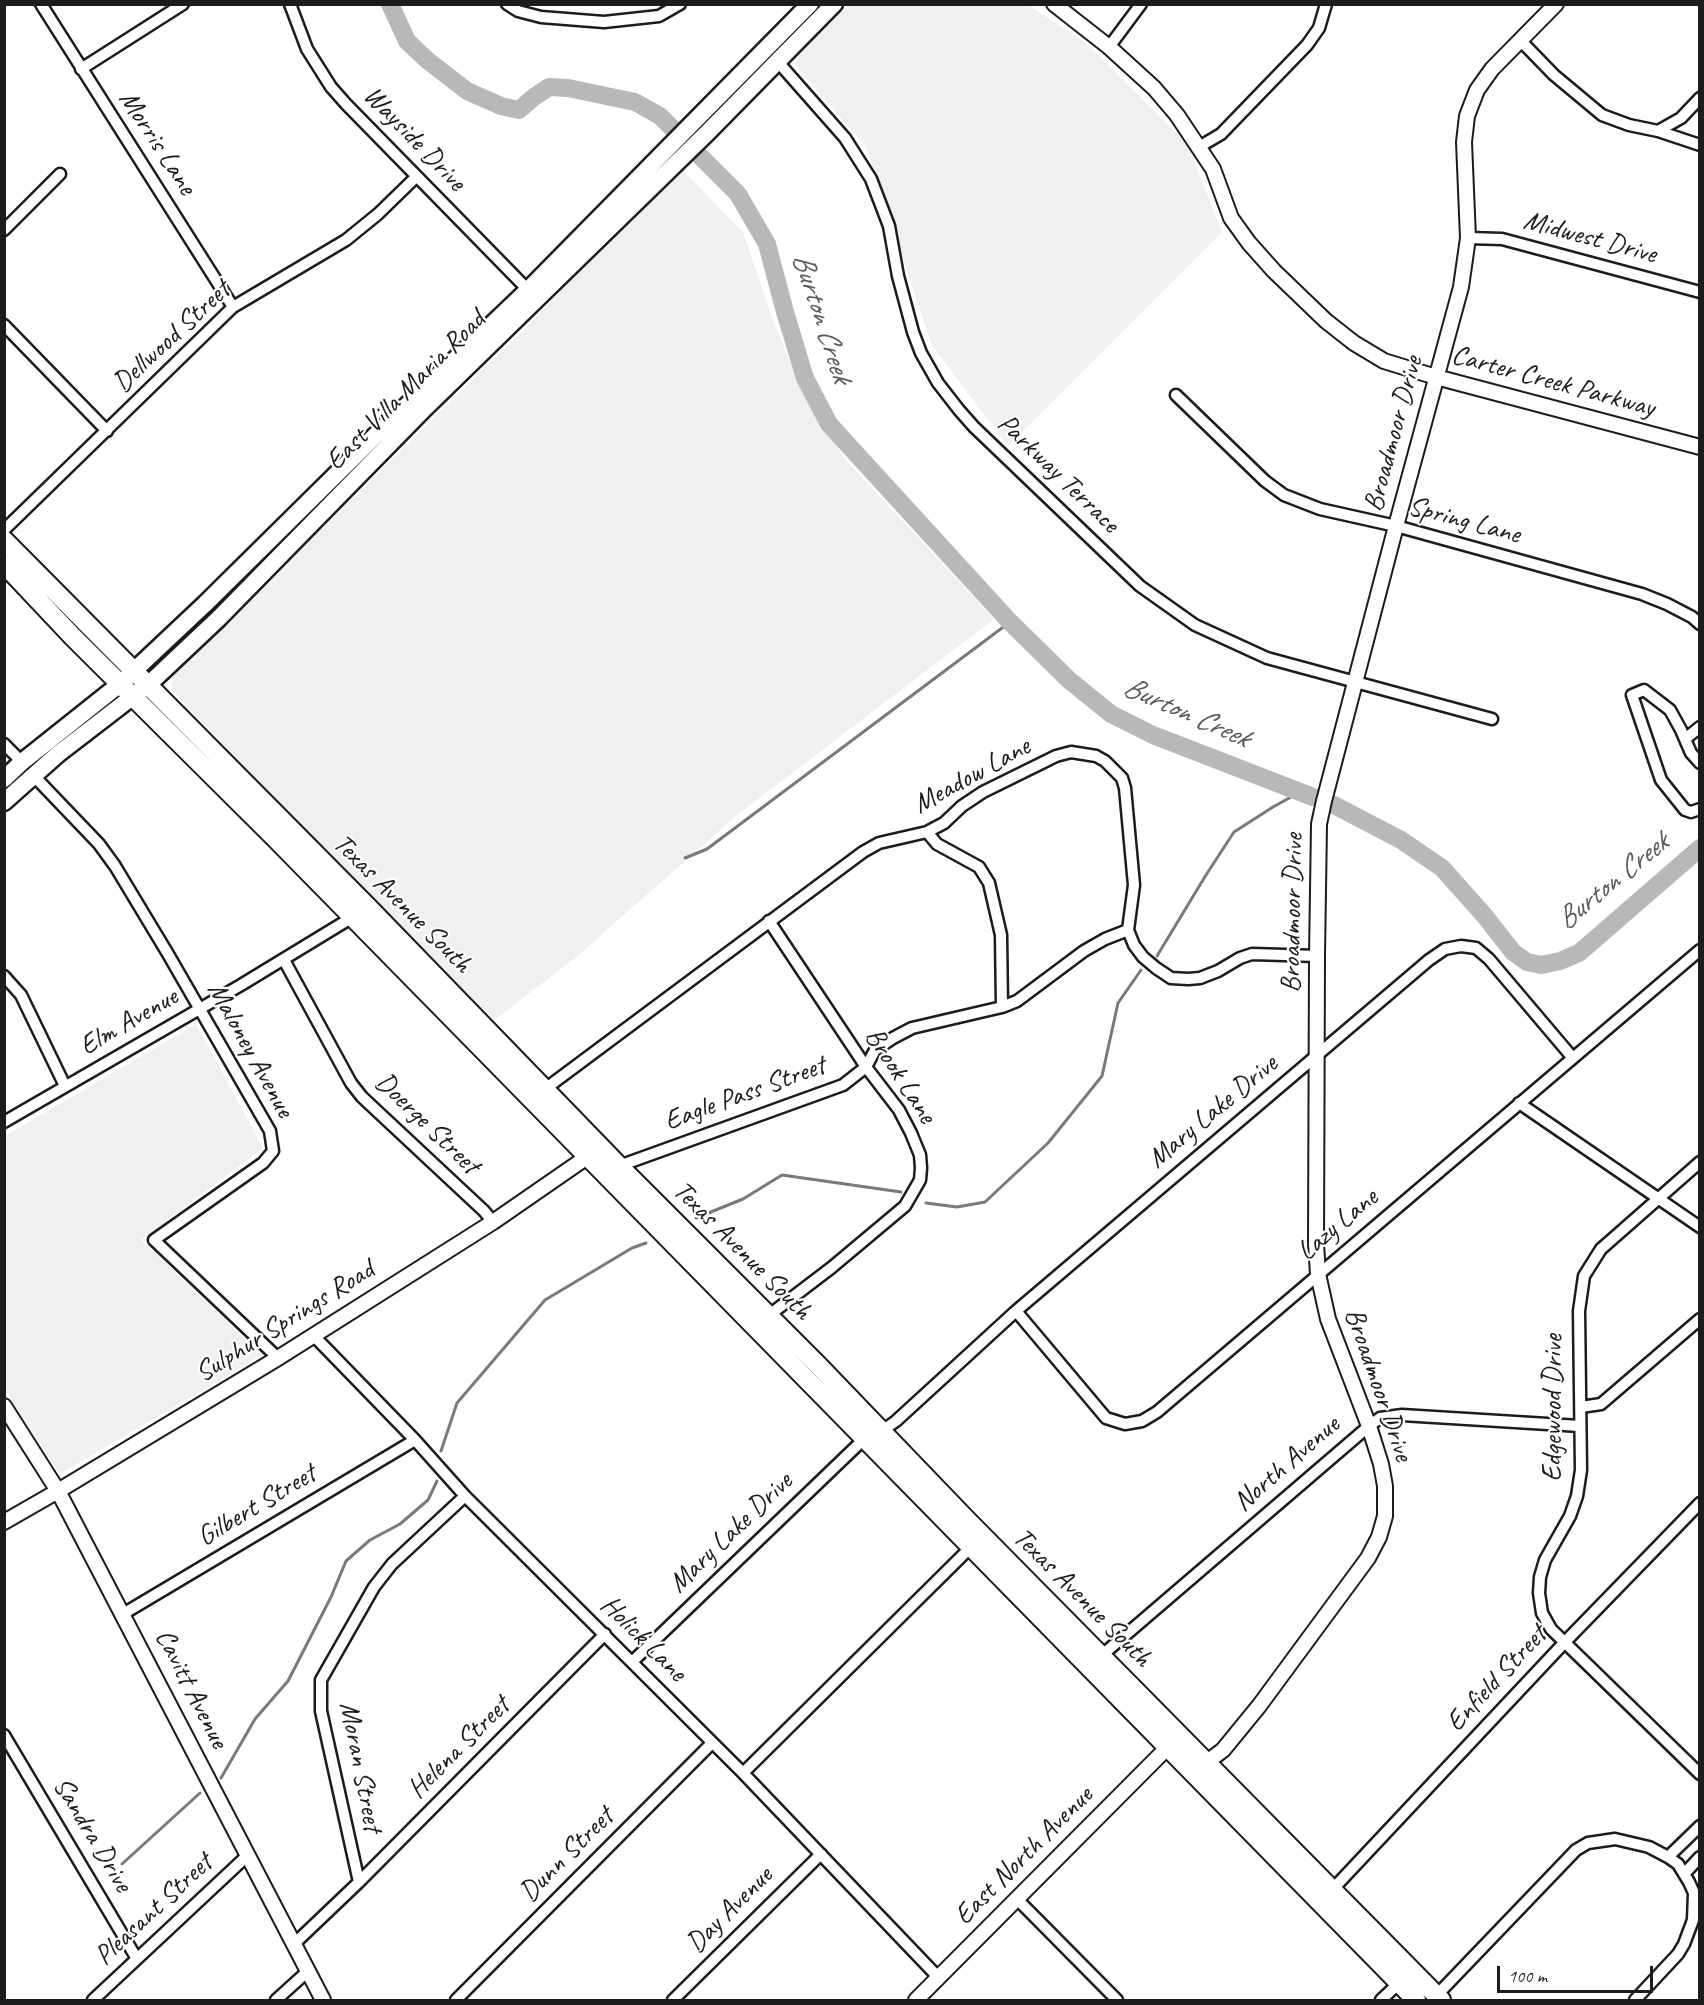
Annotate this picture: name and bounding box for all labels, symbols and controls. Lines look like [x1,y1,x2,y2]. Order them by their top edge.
street label: Wayside Drive [356,79,472,199]
street label: Morris Lane [111,85,203,201]
street label: Midwest Drive [1520,204,1660,272]
water label: Burton Creek [783,249,859,387]
street label: Dellwood Street [106,274,238,400]
street label: East Villa Maria Road [319,304,493,478]
street label: Carter Creek Parkway [1448,339,1658,425]
street label: Broadmoor Drive [1357,353,1431,515]
street label: Parkway Terrace [990,407,1126,541]
street label: Spring Lane [1404,490,1524,552]
water label: Burton Creek [1117,669,1255,757]
street label: Meadow Lane [908,730,1036,822]
water label: Burton Creek [1550,826,1676,938]
street label: Texas Avenue South [325,827,479,981]
street label: Broadmoor Drive [1275,833,1311,993]
street label: Maloney Avenue [199,977,301,1123]
street label: Elm Avenue [74,981,184,1063]
street label: Brook Lane [857,1022,943,1130]
street label: Mary Lake Drive [1141,1048,1285,1176]
street label: Eagle Pass Street [660,1049,830,1139]
street label: Doerge Street [368,1066,486,1182]
street label: Texas Avenue South [665,1174,819,1328]
street label: Lazy Lane [1291,1182,1385,1268]
street label: Sulphur Springs Road [190,1254,380,1390]
street label: Broadmoor Drive [1336,1304,1420,1466]
street label: Edgewood Drive [1537,1334,1571,1482]
street label: North Avenue [1227,1409,1347,1519]
street label: Gilbert Street [192,1458,322,1554]
street label: Mary Lake Drive [662,1466,800,1600]
street label: Texas Avenue South [1005,1521,1159,1675]
street label: Holick Lane [593,1589,693,1689]
street label: Enfield Street [1439,1619,1555,1739]
street label: Cavitt Avenue [147,1624,235,1754]
street label: Helena Street [401,1690,517,1806]
street label: Moran Street [331,1699,389,1835]
street label: Sandra Drive [45,1772,139,1898]
street label: East North Avenue [948,1780,1100,1932]
street label: Dunn Street [513,1801,621,1909]
street label: Pleasant Street [88,1847,220,1973]
street label: Day Avenue [680,1860,780,1960]
scale bar [1500,1954,1656,1992]
text: 100 m [1508,1965,1547,1987]

